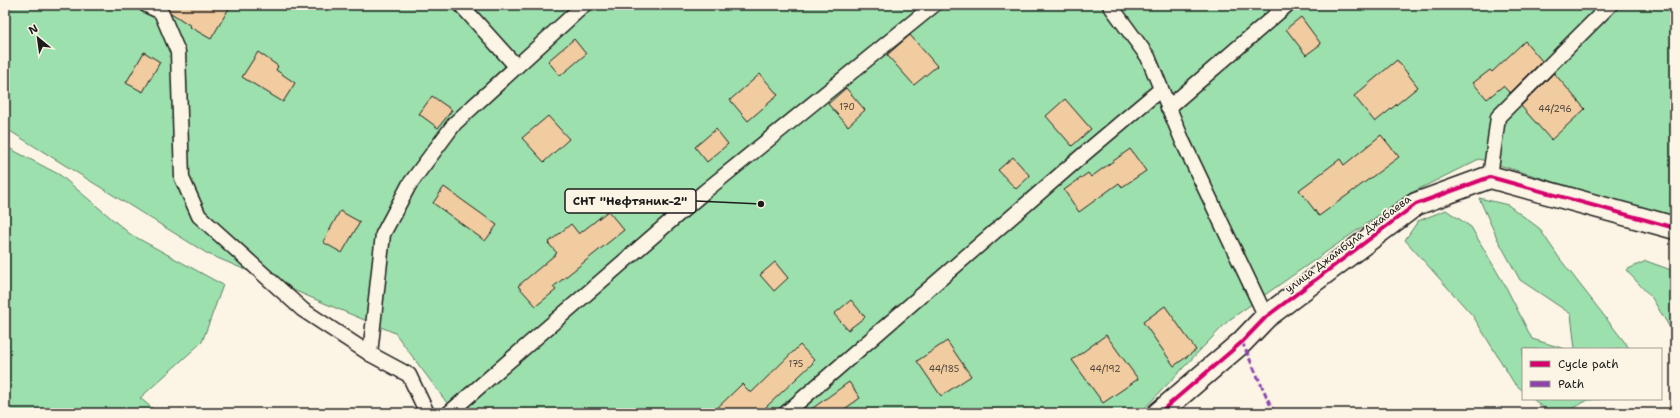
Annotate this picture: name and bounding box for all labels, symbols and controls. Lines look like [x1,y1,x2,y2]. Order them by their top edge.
north arrow [18,18,58,58]
text: N [26,21,41,38]
house number: 170 [839,101,855,113]
house number: 44/296 [1538,103,1572,115]
callout: СНТ "Нефтяник-2" [565,189,696,213]
street label: улица Джамбула Джабаева [1282,192,1414,296]
text: СНТ "Нефтяник-2" [573,193,687,209]
legend [1522,348,1662,400]
text: Cycle path [1558,356,1619,372]
house number: 175 [789,358,803,370]
house number: 44/185 [929,363,959,375]
house number: 44/192 [1090,363,1120,375]
text: Path [1558,376,1584,392]

